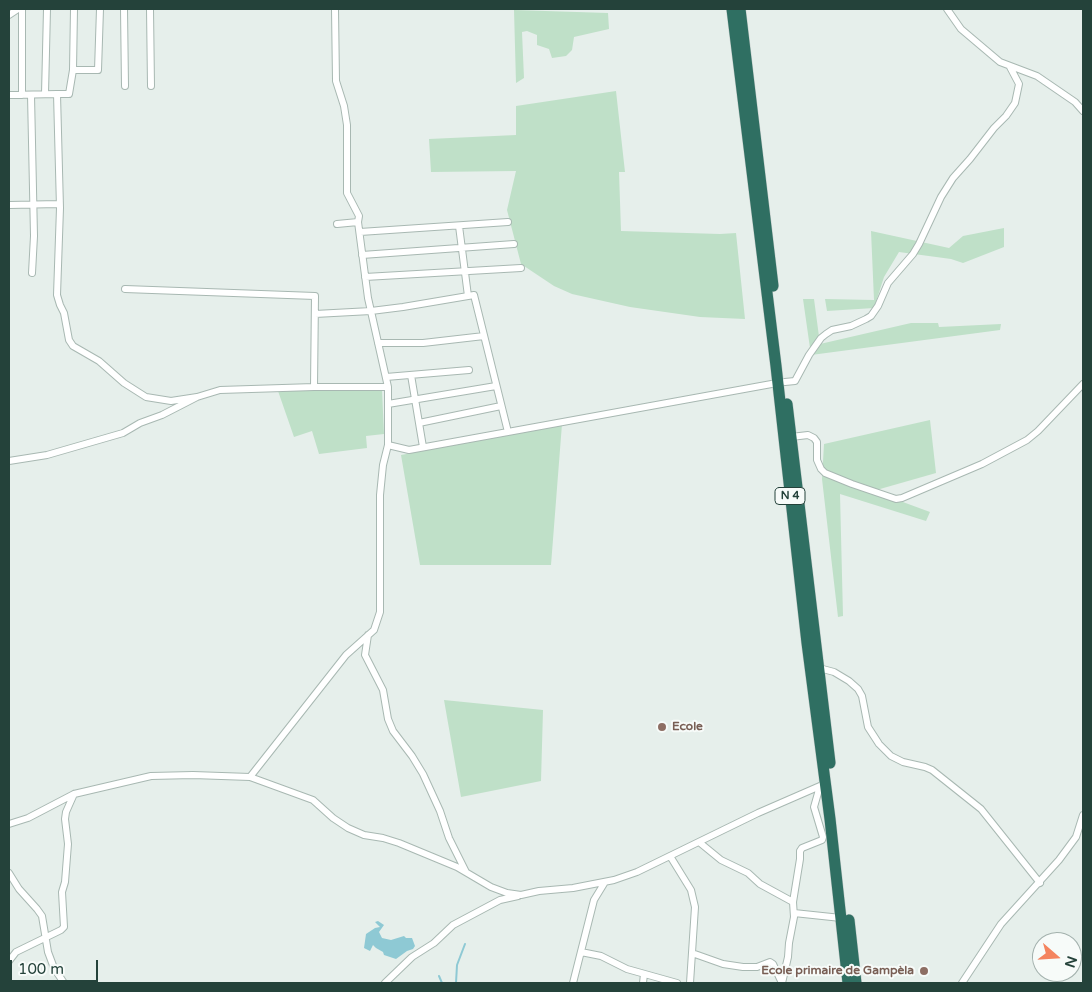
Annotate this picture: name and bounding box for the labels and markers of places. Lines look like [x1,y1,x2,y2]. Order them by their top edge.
place label: Ecole [672,720,703,734]
marker: Ecole [656,721,668,733]
place label: Ecole primaire de Gampèla [761,964,914,978]
marker: Ecole primaire de Gampèla [918,965,930,977]

